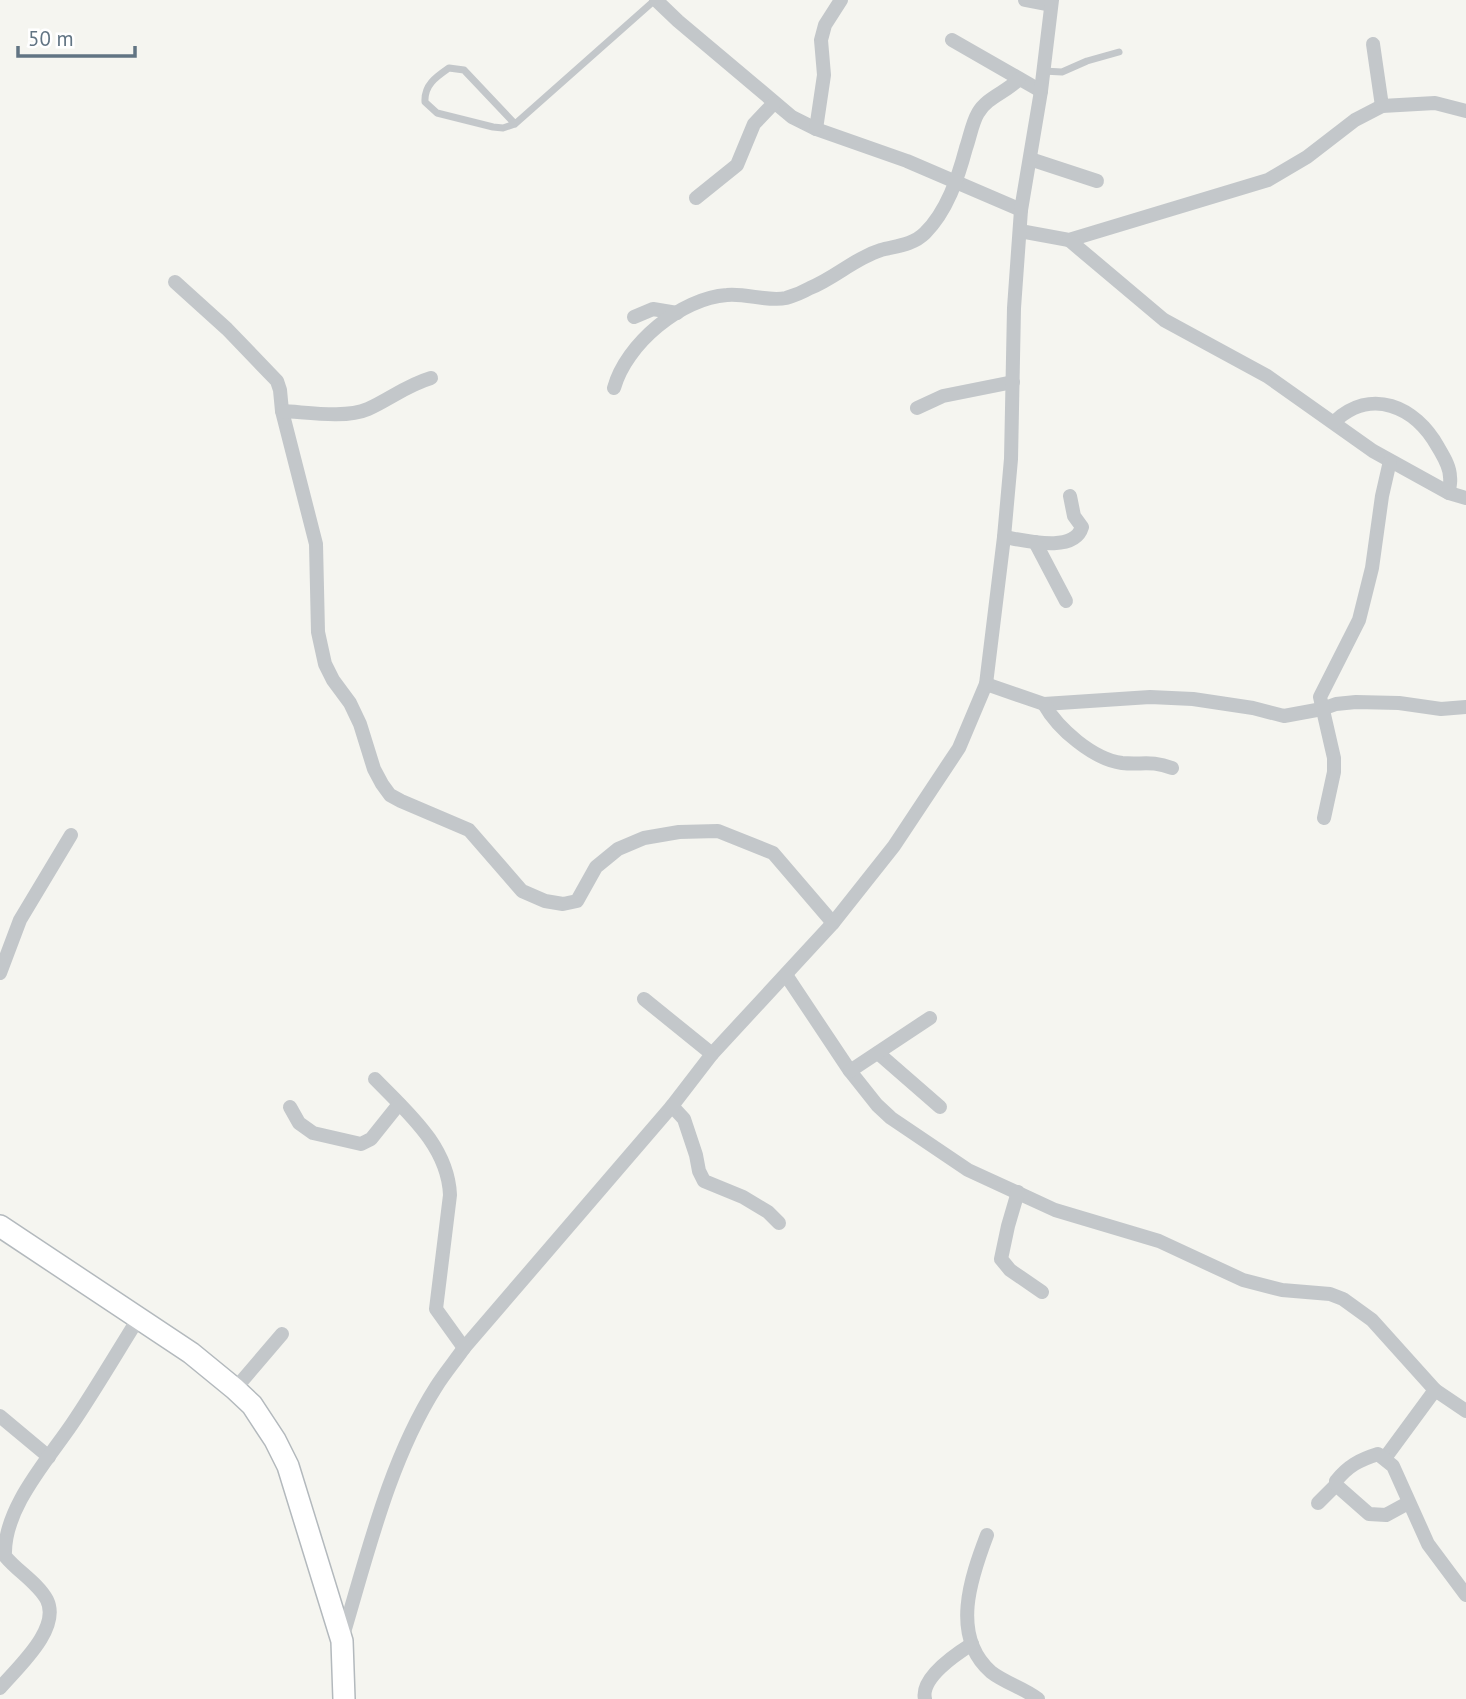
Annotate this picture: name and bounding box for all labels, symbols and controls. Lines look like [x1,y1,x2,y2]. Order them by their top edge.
scale bar [18,14,135,58]
text: 50 m [28,25,74,52]

